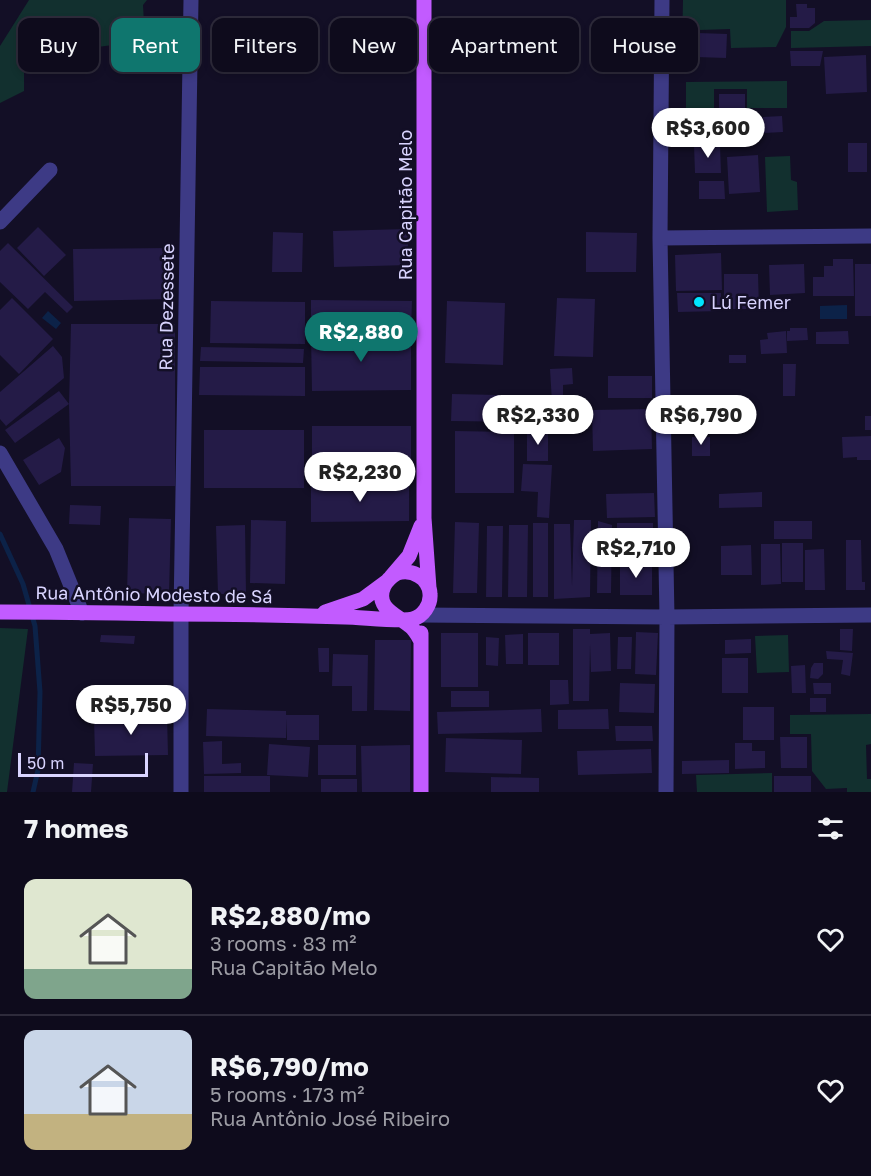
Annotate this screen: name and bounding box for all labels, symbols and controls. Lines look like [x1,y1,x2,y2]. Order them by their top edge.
chip: Buy [18,18,99,72]
chip: Rent [111,18,200,72]
chip: Filters [212,18,318,72]
chip: New [330,18,417,72]
chip: Apartment [429,18,579,72]
chip: House [591,18,698,72]
pin: R$3,600 [653,108,763,159]
text: R$3,600 [666,115,750,139]
street label: Rua Capitão Melo [394,130,416,280]
street label: Rua Dezessete [154,243,178,371]
place label: Lú Femer [711,291,791,313]
marker: Lú Femer [692,295,706,309]
pin: R$2,880 [306,312,416,363]
text: R$2,880 [319,319,403,343]
pin: R$2,330 [483,395,593,446]
pin: R$6,790 [646,395,756,446]
text: R$2,330 [496,402,580,426]
text: R$6,790 [660,402,743,426]
pin: R$2,230 [305,452,415,503]
text: R$2,230 [318,459,402,483]
pin: R$2,710 [581,528,691,579]
text: R$2,710 [596,535,676,559]
street label: Rua Antônio Modesto de Sá [35,581,273,607]
pin: R$5,750 [76,685,186,736]
text: R$5,750 [90,692,172,716]
scale bar [18,750,148,778]
text: 50 m [27,753,64,773]
icon: filters [814,812,847,845]
text: 7 homes [24,813,129,844]
text: R$2,880/mo [210,900,371,931]
icon: home [72,903,144,975]
icon: heart [814,923,847,956]
text: 3 rooms · 83 m² [210,931,356,955]
text: Rua Capitão Melo [210,955,377,979]
text: R$6,790/mo [210,1051,369,1082]
icon: home [72,1054,144,1126]
icon: heart [814,1074,847,1107]
text: 5 rooms · 173 m² [210,1082,364,1106]
text: Rua Antônio José Ribeiro [210,1106,450,1130]

